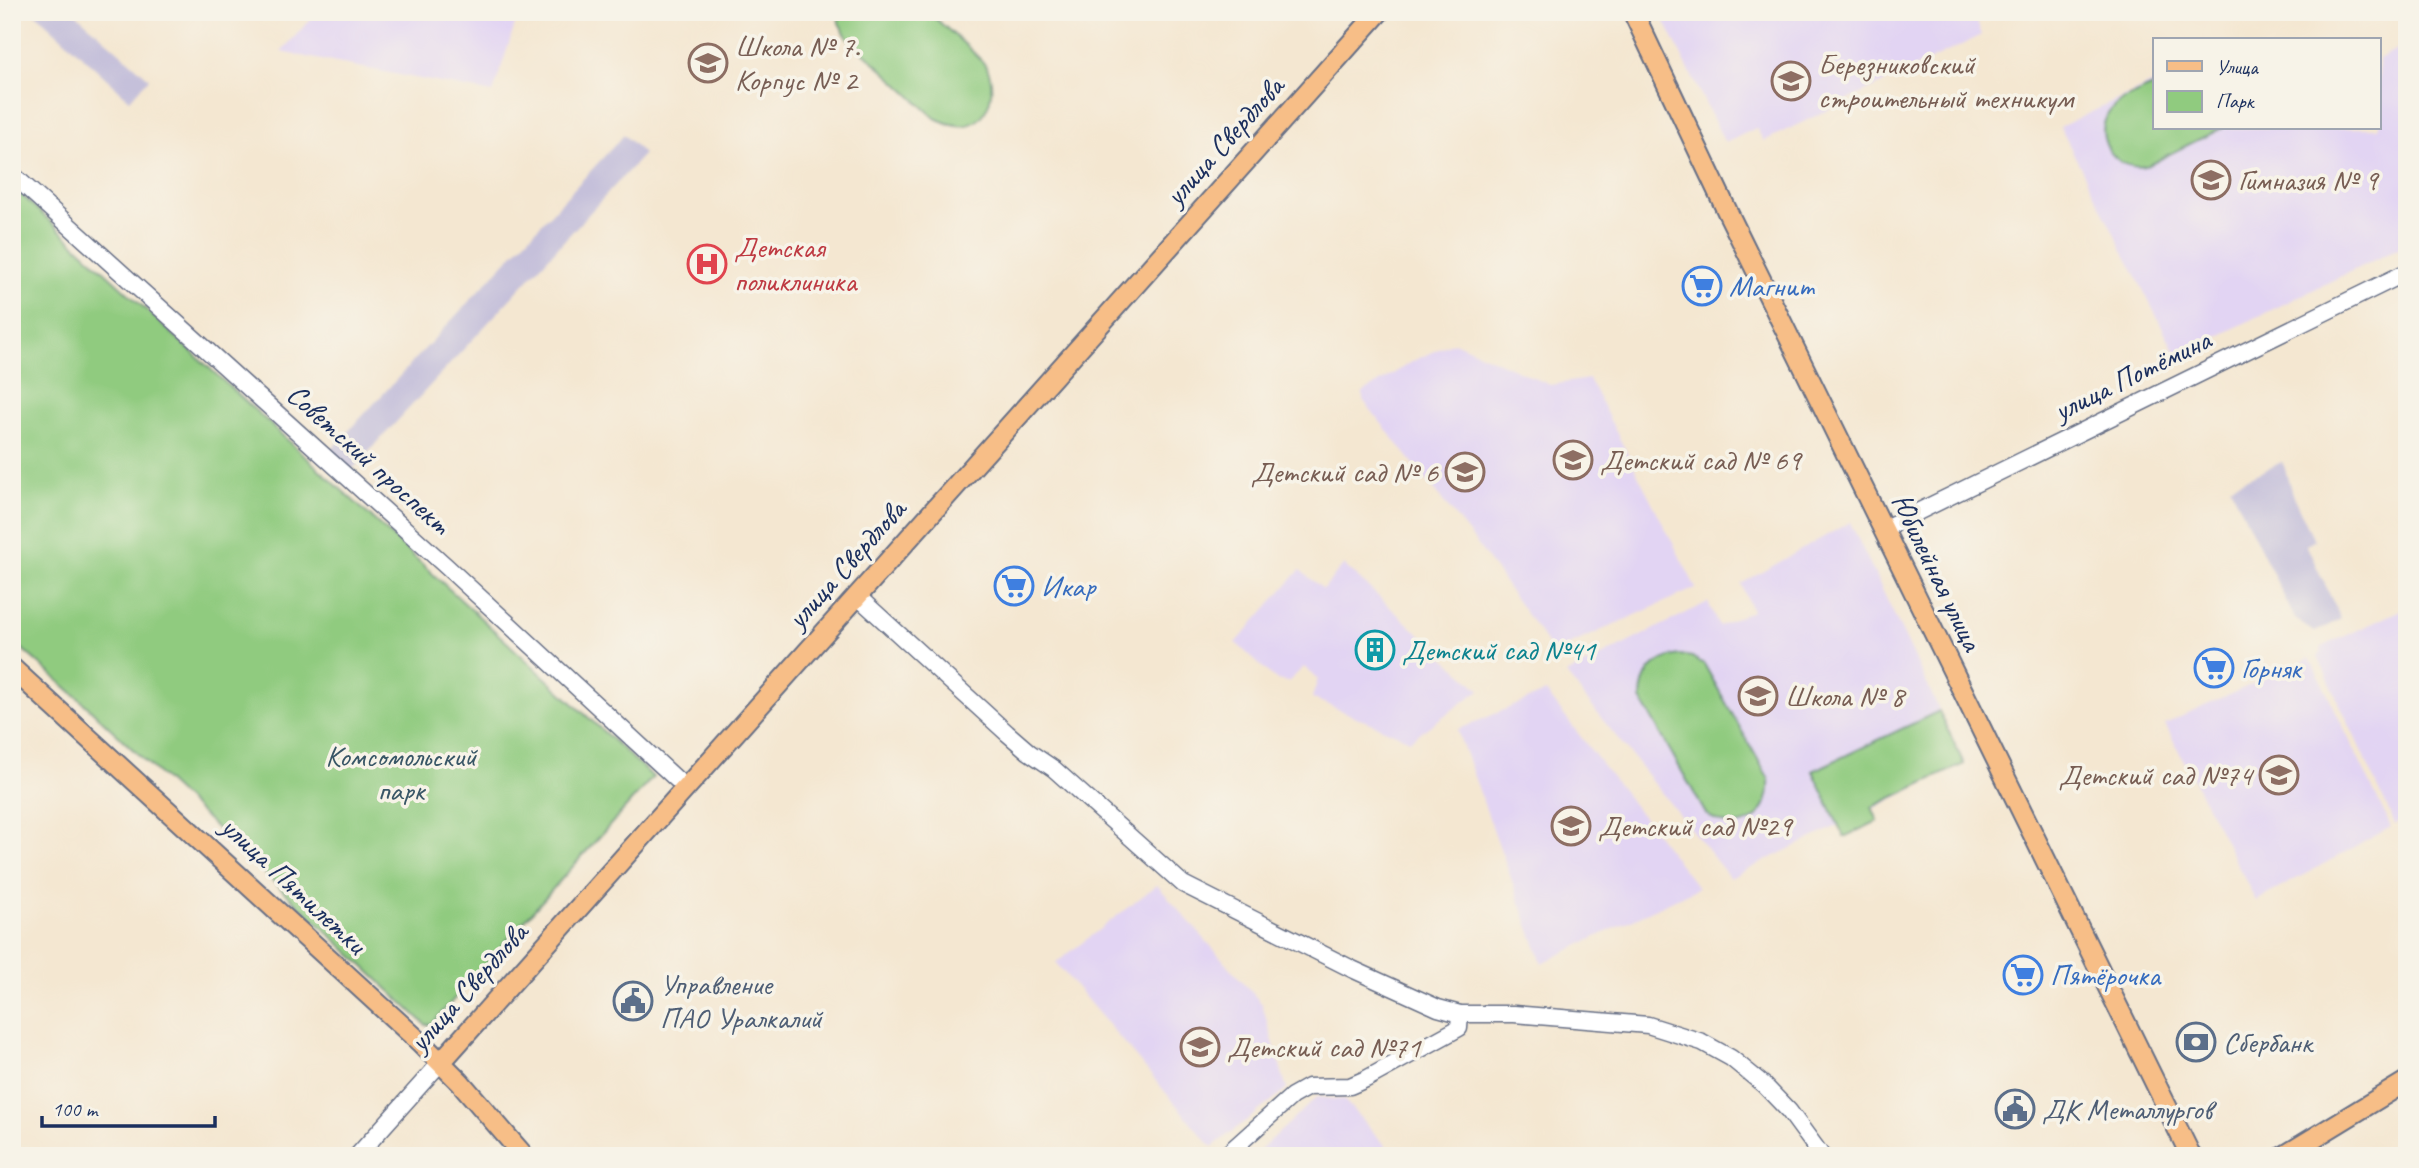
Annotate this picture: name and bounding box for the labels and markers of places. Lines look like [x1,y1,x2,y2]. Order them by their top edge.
place label: Школа № 7. Корпус № 2 [735,27,860,99]
school or university icon: Школа № 7. Корпус № 2 [687,42,729,84]
place label: Березниковский строительный техникум [1818,45,2075,117]
school or university icon: Березниковский строительный техникум [1770,60,1812,102]
school or university icon: Гимназия № 9 [2190,159,2232,201]
place label: Гимназия № 9 [2238,161,2380,199]
place label: Детская поликлиника [734,228,858,300]
hospital icon: Детская поликлиника [686,243,728,285]
supermarket icon: Магнит [1681,265,1723,307]
place label: Магнит [1729,267,1815,305]
school or university icon: Детский сад № 69 [1552,439,1594,481]
place label: Детский сад № 69 [1600,441,1803,479]
school or university icon: Детский сад № 6 [1444,451,1486,493]
place label: Детский сад № 6 [1251,453,1439,491]
supermarket icon: Икар [993,565,1035,607]
place label: Икар [1041,567,1097,605]
building icon: Детский сад №41 [1354,629,1396,671]
place label: Детский сад №41 [1402,631,1597,669]
supermarket icon: Горняк [2193,647,2235,689]
place label: Горняк [2241,649,2303,687]
school or university icon: Школа № 8 [1737,675,1779,717]
place label: Школа № 8 [1785,677,1906,715]
school or university icon: Детский сад №74 [2258,754,2300,796]
place label: Детский сад №74 [2058,756,2254,794]
school or university icon: Детский сад №29 [1550,805,1592,847]
place label: Детский сад №29 [1598,807,1794,845]
supermarket icon: Пятёрочка [2002,954,2044,996]
place label: Пятёрочка [2050,956,2162,994]
place label: Управление ПАО Уралкалий [660,965,824,1037]
public building icon: Управление ПАО Уралкалий [612,980,654,1022]
bank icon: Сбербанк [2175,1021,2217,1063]
place label: Сбербанк [2223,1023,2314,1061]
school or university icon: Детский сад №71 [1179,1026,1221,1068]
place label: Детский сад №71 [1227,1028,1422,1066]
public building icon: ДК Металлургов [1994,1088,2036,1130]
place label: ДК Металлургов [2042,1090,2218,1128]

